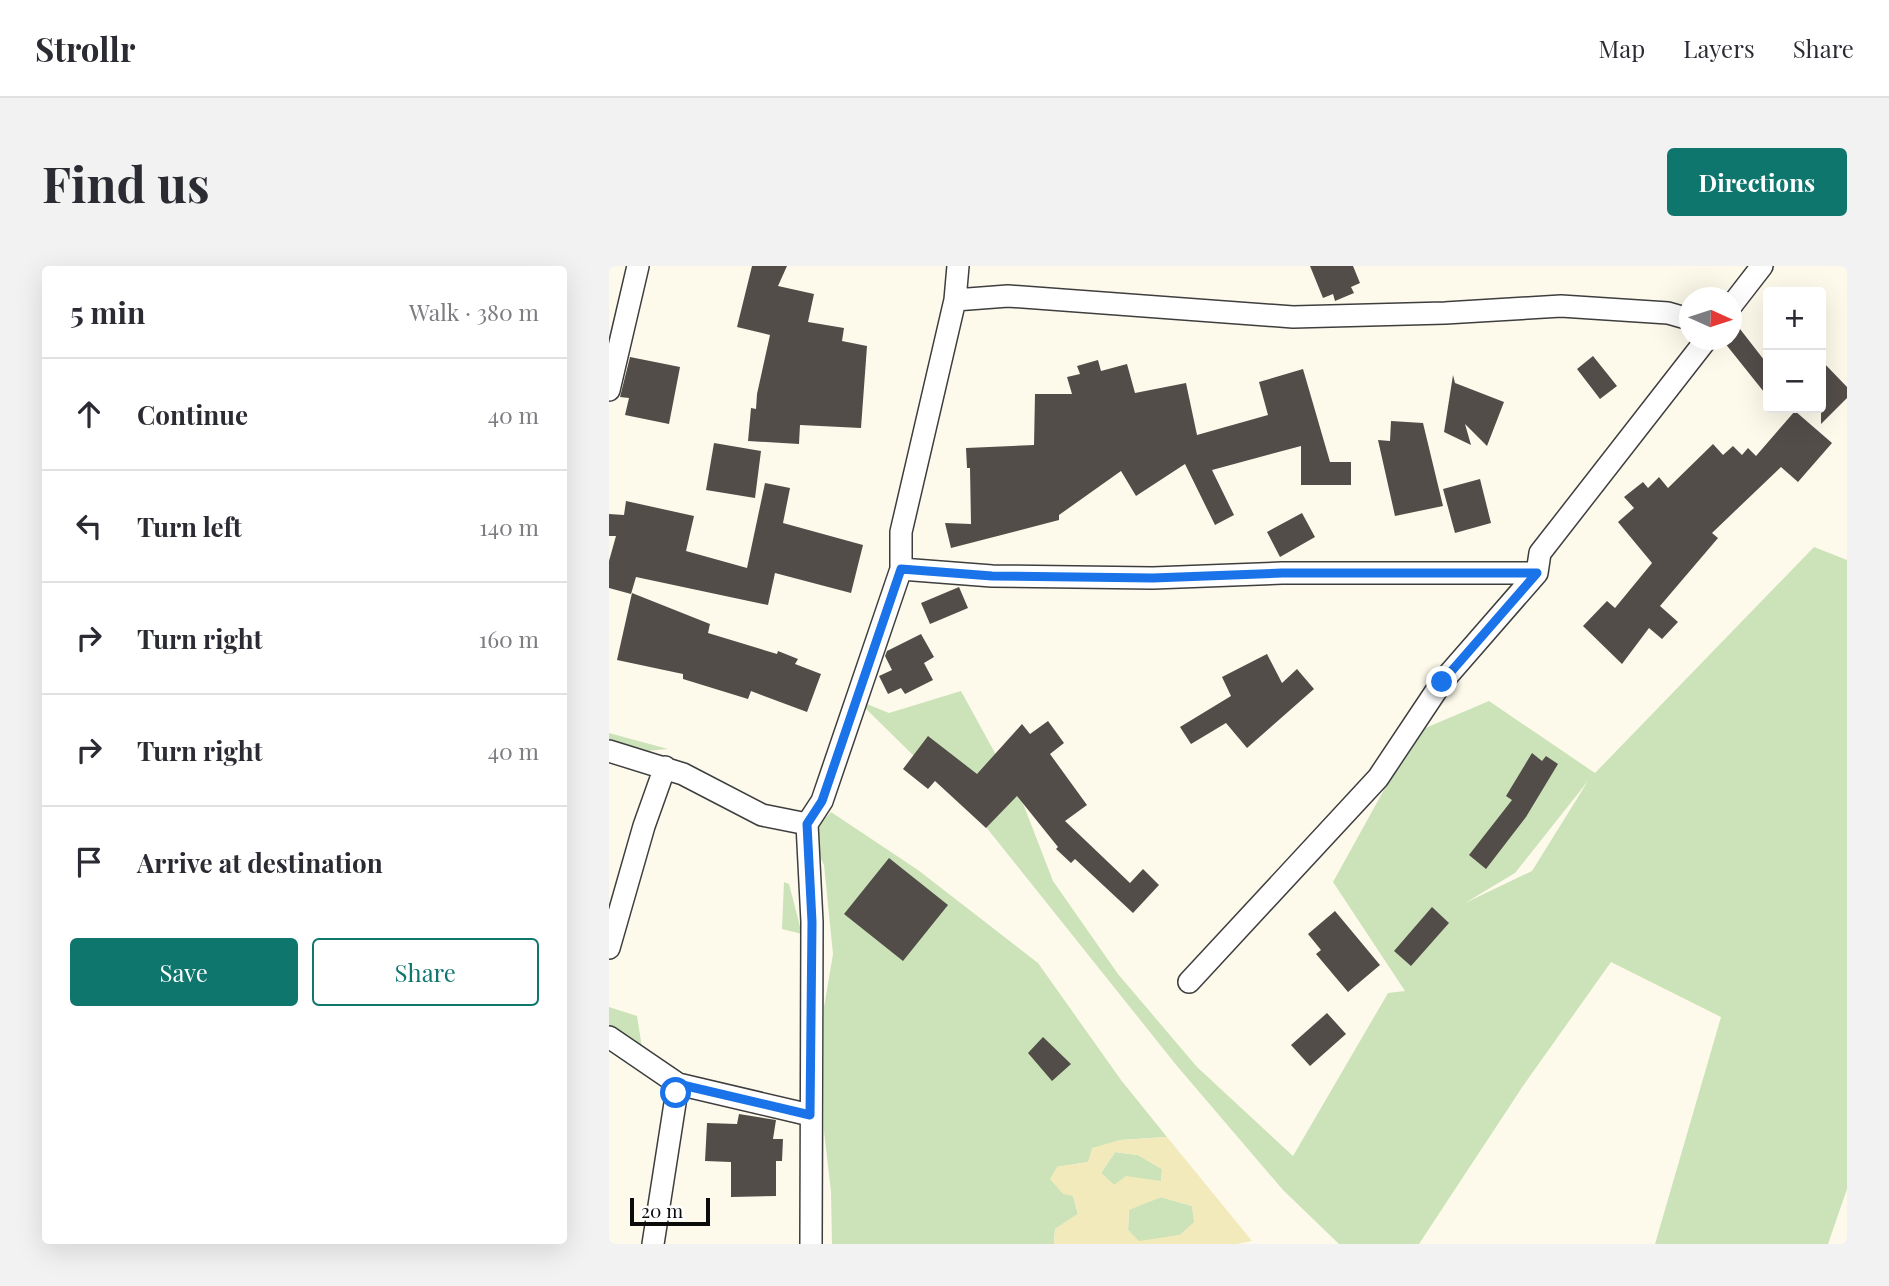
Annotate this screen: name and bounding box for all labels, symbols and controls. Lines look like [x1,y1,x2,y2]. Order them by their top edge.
text: Strollr [35,26,135,70]
text: Map [1599,32,1645,64]
text: Layers [1683,32,1755,64]
text: Share [1793,32,1854,64]
button: Directions [1667,148,1847,216]
text: Find us [42,150,210,215]
north arrow [1679,287,1742,350]
map controls [1763,287,1826,413]
button: + [1763,287,1826,350]
text: 5 min [70,292,145,332]
text: Walk · 380 m [409,296,539,327]
button: − [1763,350,1826,413]
icon: ahead [70,395,108,433]
text: Continue [137,397,248,432]
text: 40 m [488,399,539,430]
icon: left [70,507,108,545]
text: Turn left [137,509,242,544]
text: 140 m [479,511,539,542]
icon: right [70,619,108,657]
text: Turn right [137,621,263,656]
text: 160 m [479,623,539,654]
route end [1426,666,1457,697]
icon: right [70,731,108,769]
text: Turn right [137,733,263,768]
text: 40 m [488,735,539,766]
icon: arrive [70,843,108,881]
text: Arrive at destination [137,845,383,880]
button: Save [70,938,298,1006]
button: Share [312,938,539,1006]
route start [660,1077,691,1108]
scale bar [630,1195,711,1227]
text: 20 m [641,1197,683,1223]

